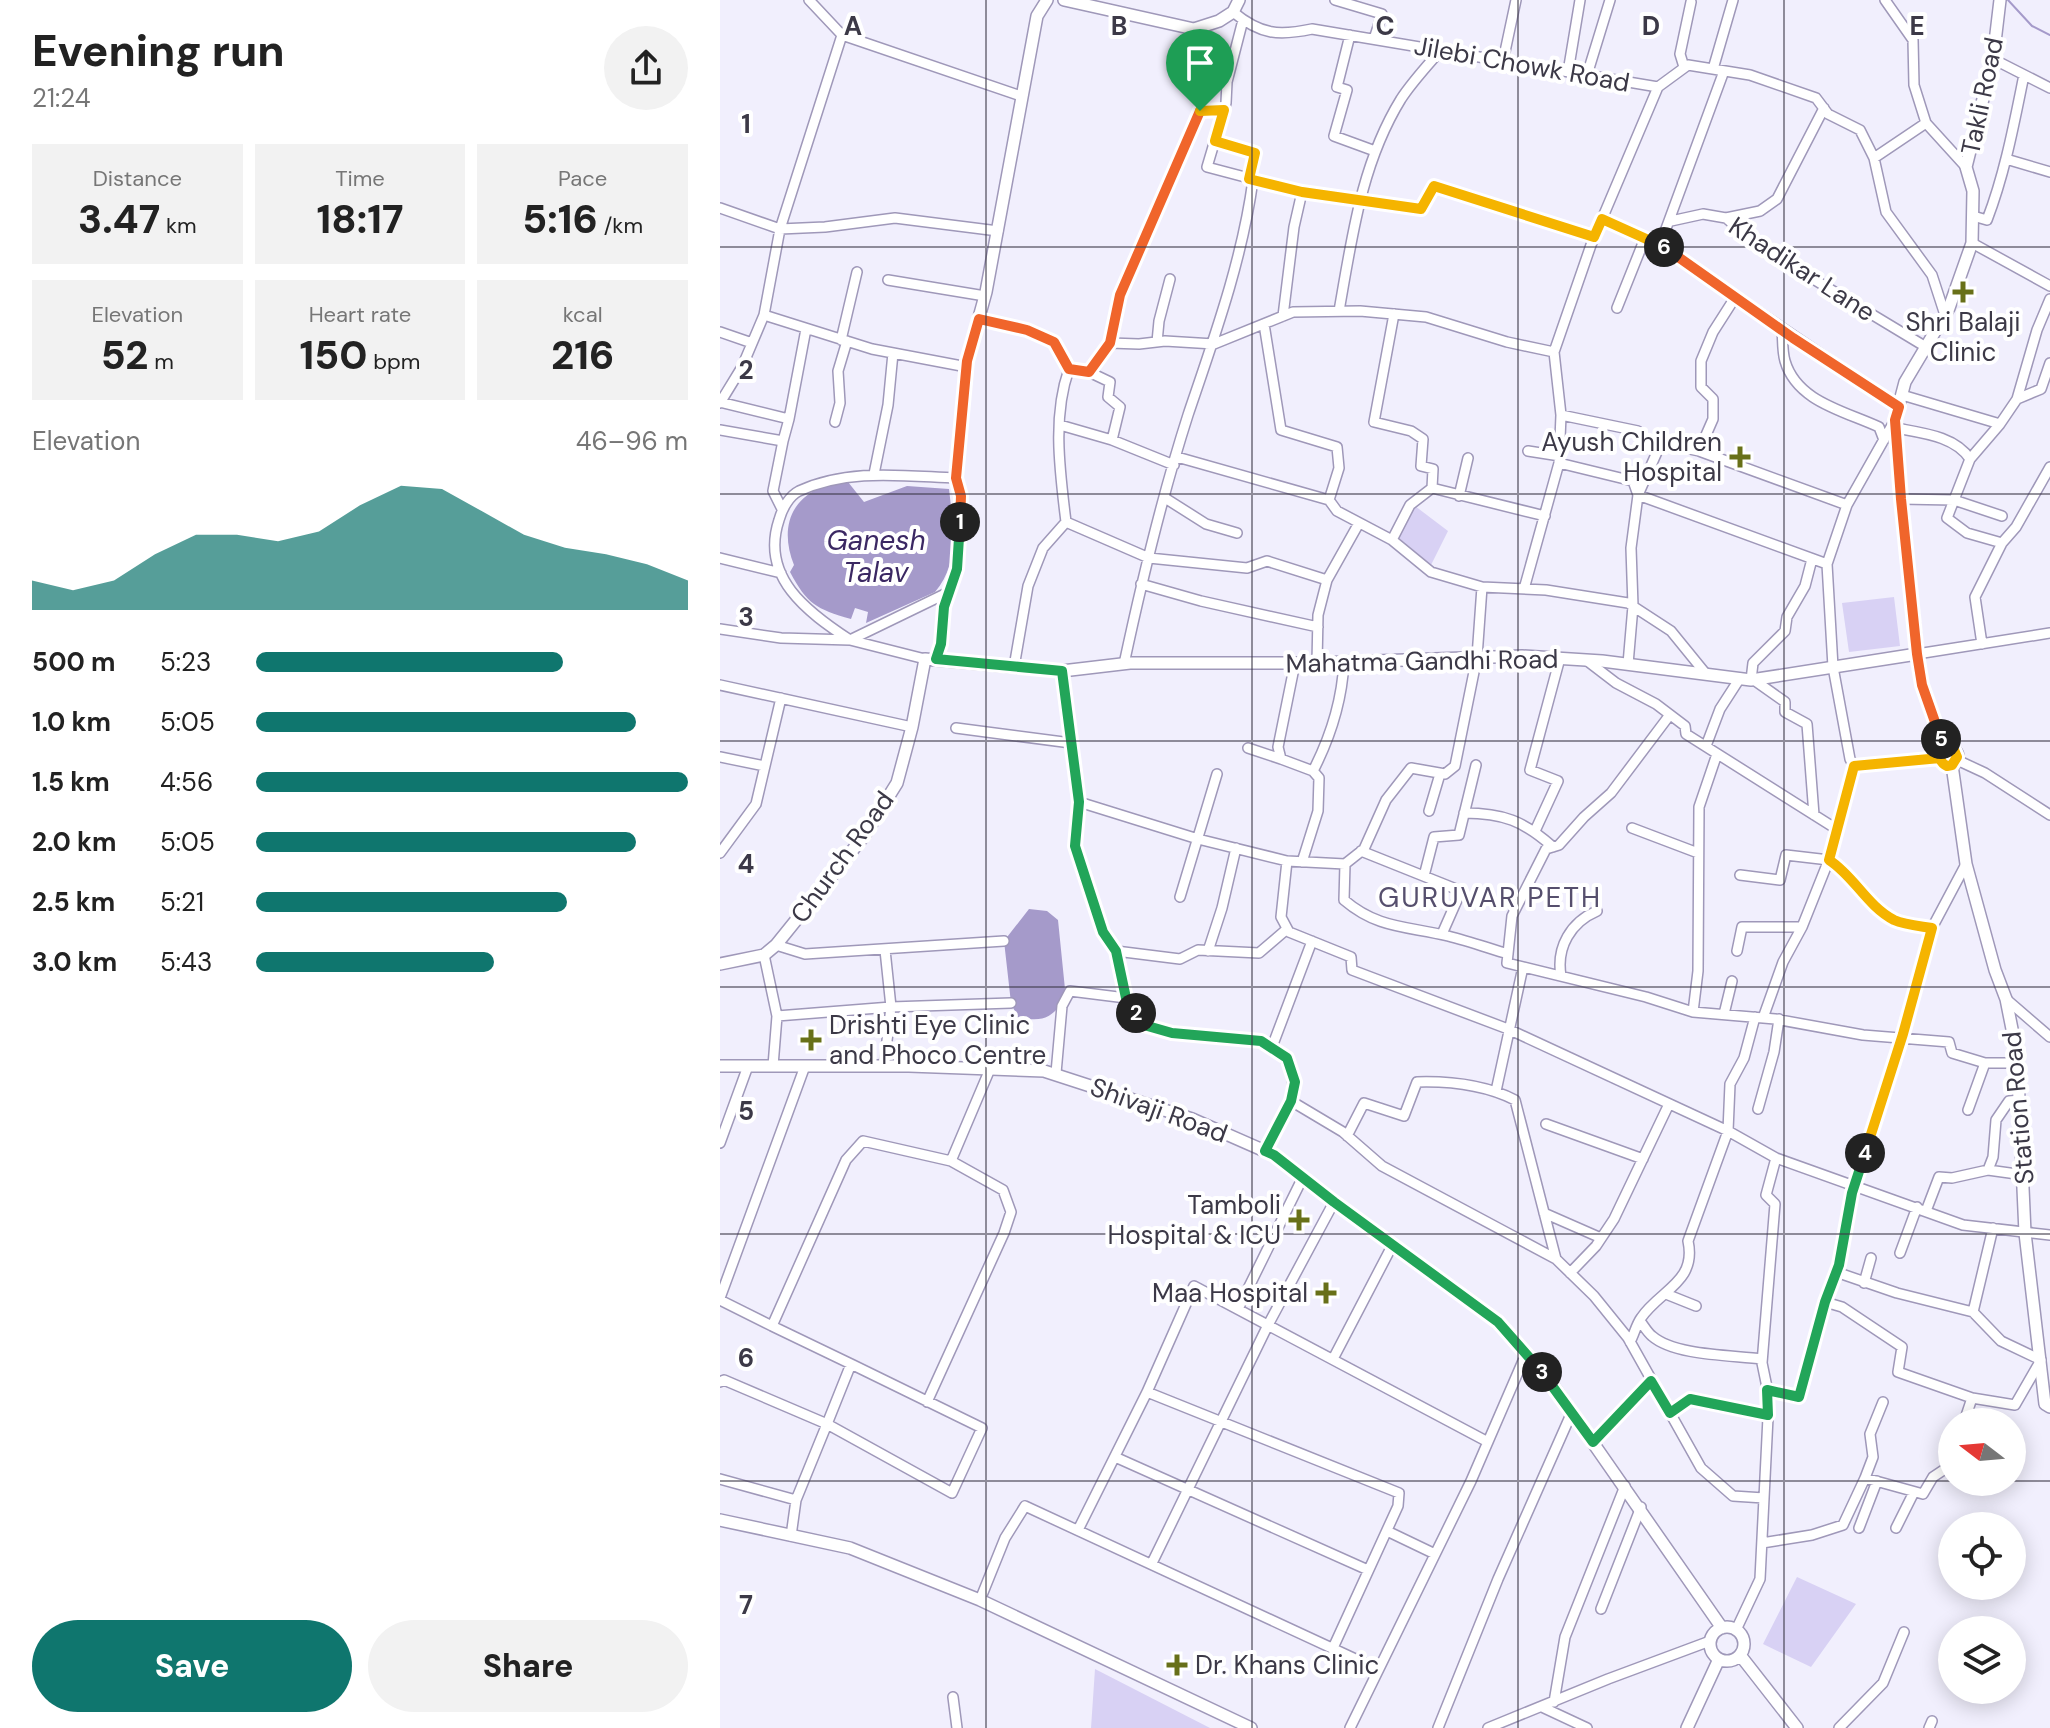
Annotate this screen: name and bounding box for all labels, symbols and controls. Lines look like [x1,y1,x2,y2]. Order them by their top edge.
text: A [844,9,862,43]
text: B [1111,9,1127,43]
text: C [1375,9,1395,43]
text: D [1642,9,1660,43]
text: E [1909,9,1925,43]
text: Evening run [32,22,285,80]
button: share [604,26,688,110]
street label: Jilebi Chowk Road [1412,28,1632,100]
pin [1166,29,1234,111]
street label: Takli Road [1953,34,2011,158]
icon: arrive [1178,41,1222,85]
text: 21:24 [32,81,91,115]
text: 1 [741,107,751,141]
text: Distance [93,164,182,193]
text: Time [335,164,385,193]
text: Pace [558,164,607,193]
text: 3.47 [78,193,160,245]
text: 18:17 [317,193,403,245]
text: 5:16 [522,193,598,245]
street label: Khadikar Lane [1722,209,1882,329]
text: km [160,211,197,240]
text: /km [598,211,643,240]
pin: 6 [1644,227,1684,267]
text: 6 [1657,232,1671,261]
marker: Shri Balaji Clinic [1952,281,1974,303]
text: Elevation [91,300,183,329]
text: Heart rate [309,300,411,329]
text: kcal [563,300,603,329]
place label: Shri Balaji Clinic [1905,305,2021,369]
text: 52 [101,329,149,381]
text: 150 [300,329,367,381]
text: 216 [551,329,614,381]
text: m [149,347,174,376]
text: bpm [367,347,420,376]
text: 2 [738,353,754,387]
text: Elevation [32,424,140,458]
text: 46–96 m [576,424,688,458]
place label: Ayush Children Hospital [1541,425,1722,489]
marker: Ayush Children Hospital [1729,446,1751,468]
pin: 1 [940,502,980,542]
text: 1 [956,507,964,536]
water label: Ganesh Talav [826,522,926,591]
text: 3 [738,600,754,634]
street label: Mahatma Gandhi Road [1285,642,1559,680]
text: 500 m [32,645,115,679]
text: 5:23 [160,645,211,679]
text: 1.0 km [32,705,111,739]
text: 5:05 [160,705,215,739]
pin: 5 [1921,719,1961,759]
text: 5 [1934,724,1948,753]
text: 1.5 km [32,765,110,799]
text: 4:56 [160,765,213,799]
street label: Church Road [783,784,901,930]
text: 2.0 km [32,825,116,859]
text: 5:05 [160,825,215,859]
text: 4 [738,847,754,881]
district label: GURUVAR PETH [1378,879,1602,916]
text: 2.5 km [32,885,115,919]
text: 5:21 [160,885,204,919]
text: 3.0 km [32,945,117,979]
text: 5:43 [160,945,212,979]
pin: 2 [1116,993,1156,1033]
text: 2 [1130,998,1142,1027]
place label: Drishti Eye Clinic and Phoco Centre [829,1008,1046,1072]
marker: Drishti Eye Clinic and Phoco Centre [800,1029,822,1051]
street label: Station Road [1994,1030,2042,1186]
street label: Shivaji Road [1086,1069,1232,1151]
text: 5 [738,1094,754,1128]
pin: 4 [1845,1133,1885,1173]
text: 4 [1858,1138,1872,1167]
place label: Tamboli Hospital & ICU [1108,1188,1281,1252]
marker: Tamboli Hospital & ICU [1288,1209,1310,1231]
place label: Maa Hospital [1152,1276,1308,1310]
marker: Maa Hospital [1315,1282,1337,1304]
text: 6 [738,1341,754,1375]
pin: 3 [1522,1352,1562,1392]
text: 3 [1535,1357,1549,1386]
north arrow [1938,1408,2026,1496]
map controls [1938,1408,2026,1704]
button: locate [1938,1512,2026,1600]
text: 7 [739,1588,753,1622]
button: layers [1938,1616,2026,1704]
button: Save [32,1620,352,1712]
button: Share [368,1620,688,1712]
place label: Dr. Khans Clinic [1195,1648,1379,1682]
marker: Dr. Khans Clinic [1166,1654,1188,1676]

